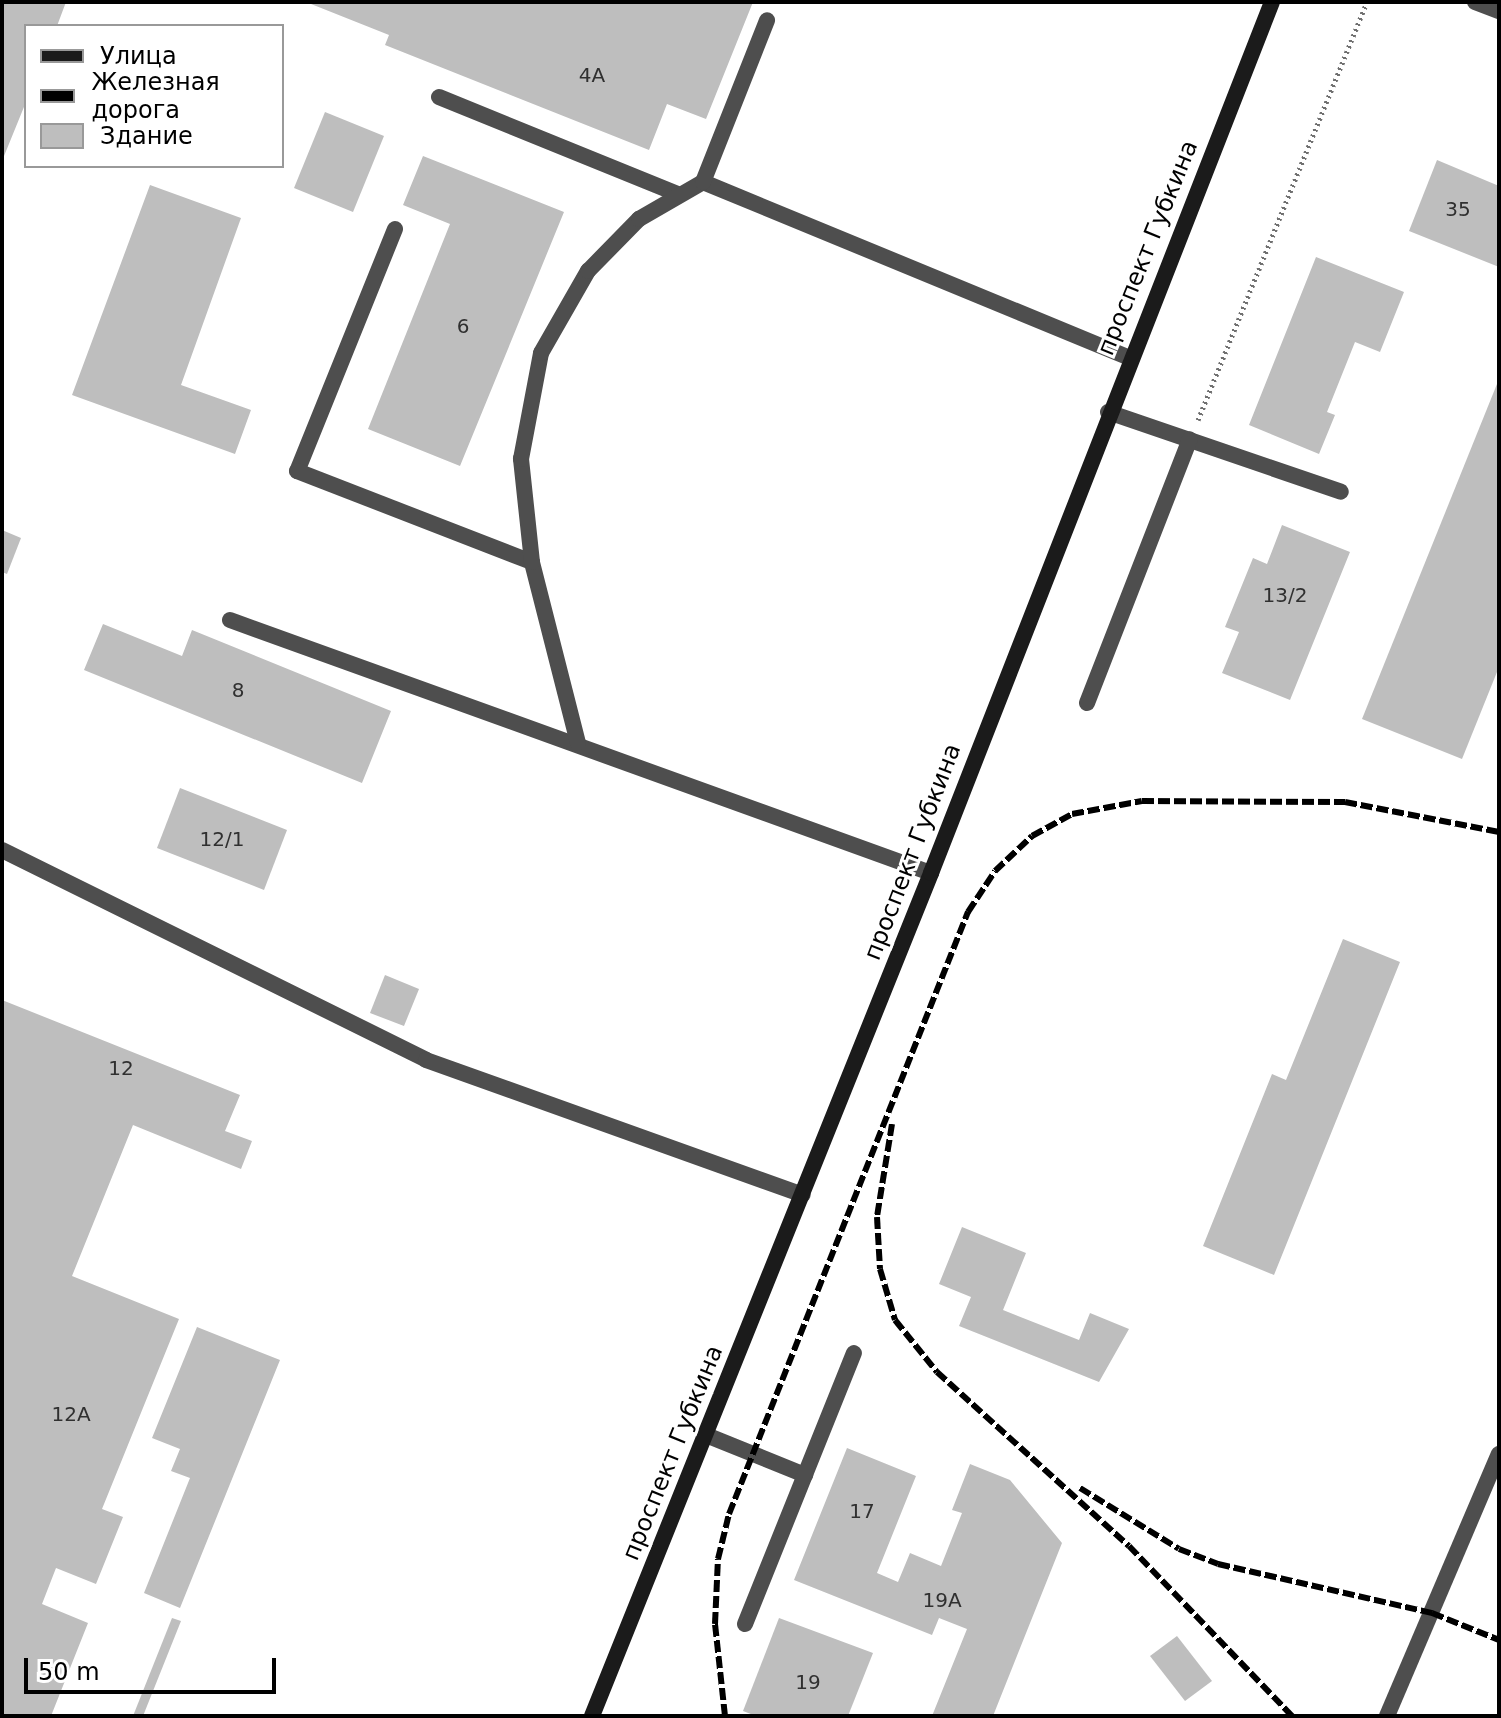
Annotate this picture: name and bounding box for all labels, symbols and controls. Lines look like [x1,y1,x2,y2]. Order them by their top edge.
legend [24,24,284,168]
text: Улица [100,42,177,70]
house number: 4А [579,63,605,87]
text: Железная дорога [91,68,220,124]
text: Здание [100,122,193,150]
street label: проспект Губкина [1092,136,1204,360]
house number: 35 [1445,197,1471,221]
house number: 6 [457,314,469,338]
house number: 13/2 [1263,583,1307,607]
house number: 8 [232,678,244,702]
street label: проспект Губкина [858,740,968,964]
house number: 12/1 [200,827,244,851]
house number: 12 [108,1056,134,1080]
street label: проспект Губкина [617,1341,729,1565]
house number: 12А [51,1402,91,1426]
house number: 17 [849,1499,875,1523]
house number: 19А [922,1588,962,1612]
scale bar [28,1642,280,1692]
text: 50 m [38,1658,100,1686]
house number: 19 [795,1670,821,1694]

